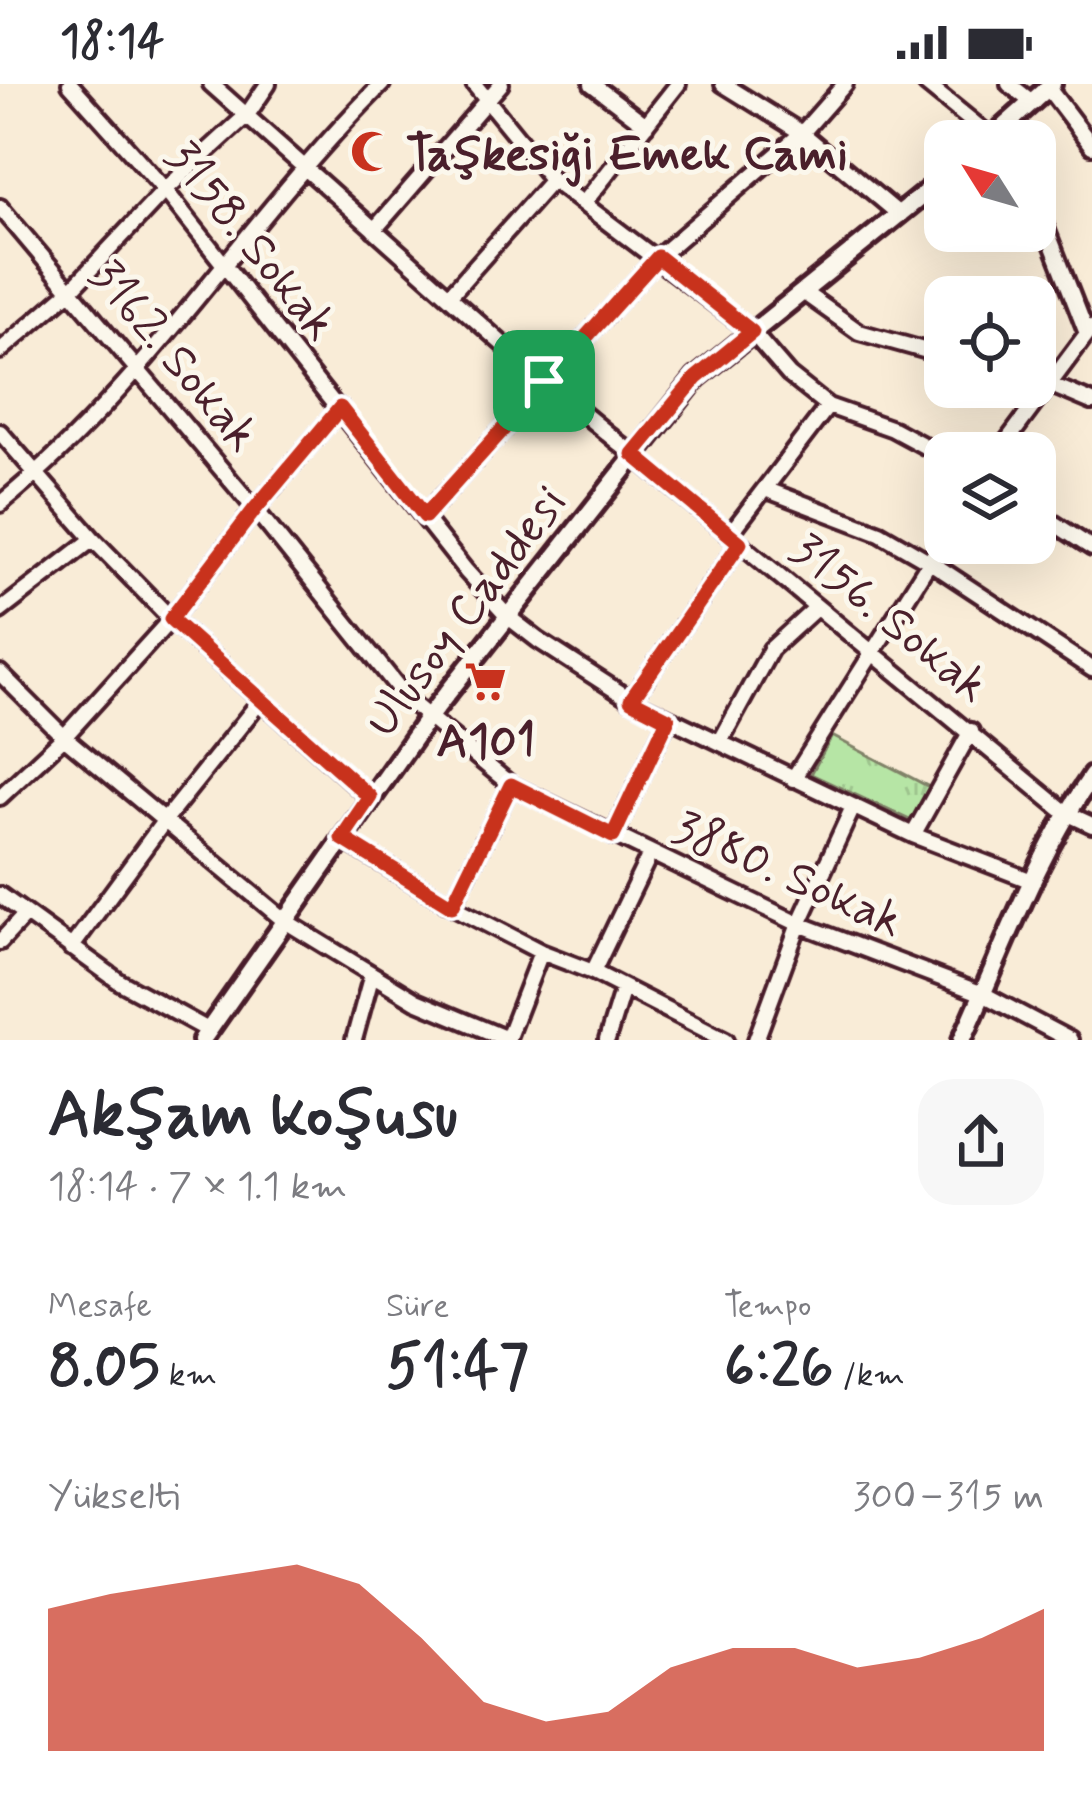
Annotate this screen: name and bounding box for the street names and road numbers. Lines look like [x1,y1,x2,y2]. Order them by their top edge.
street label: 3158. Sokak [150,128,350,354]
street label: 3162. Sokak [74,247,272,466]
street label: Ulusoy Caddesi [352,474,582,750]
street label: 3156. Sokak [776,519,1001,718]
street label: 3880. Sokak [663,797,912,954]

